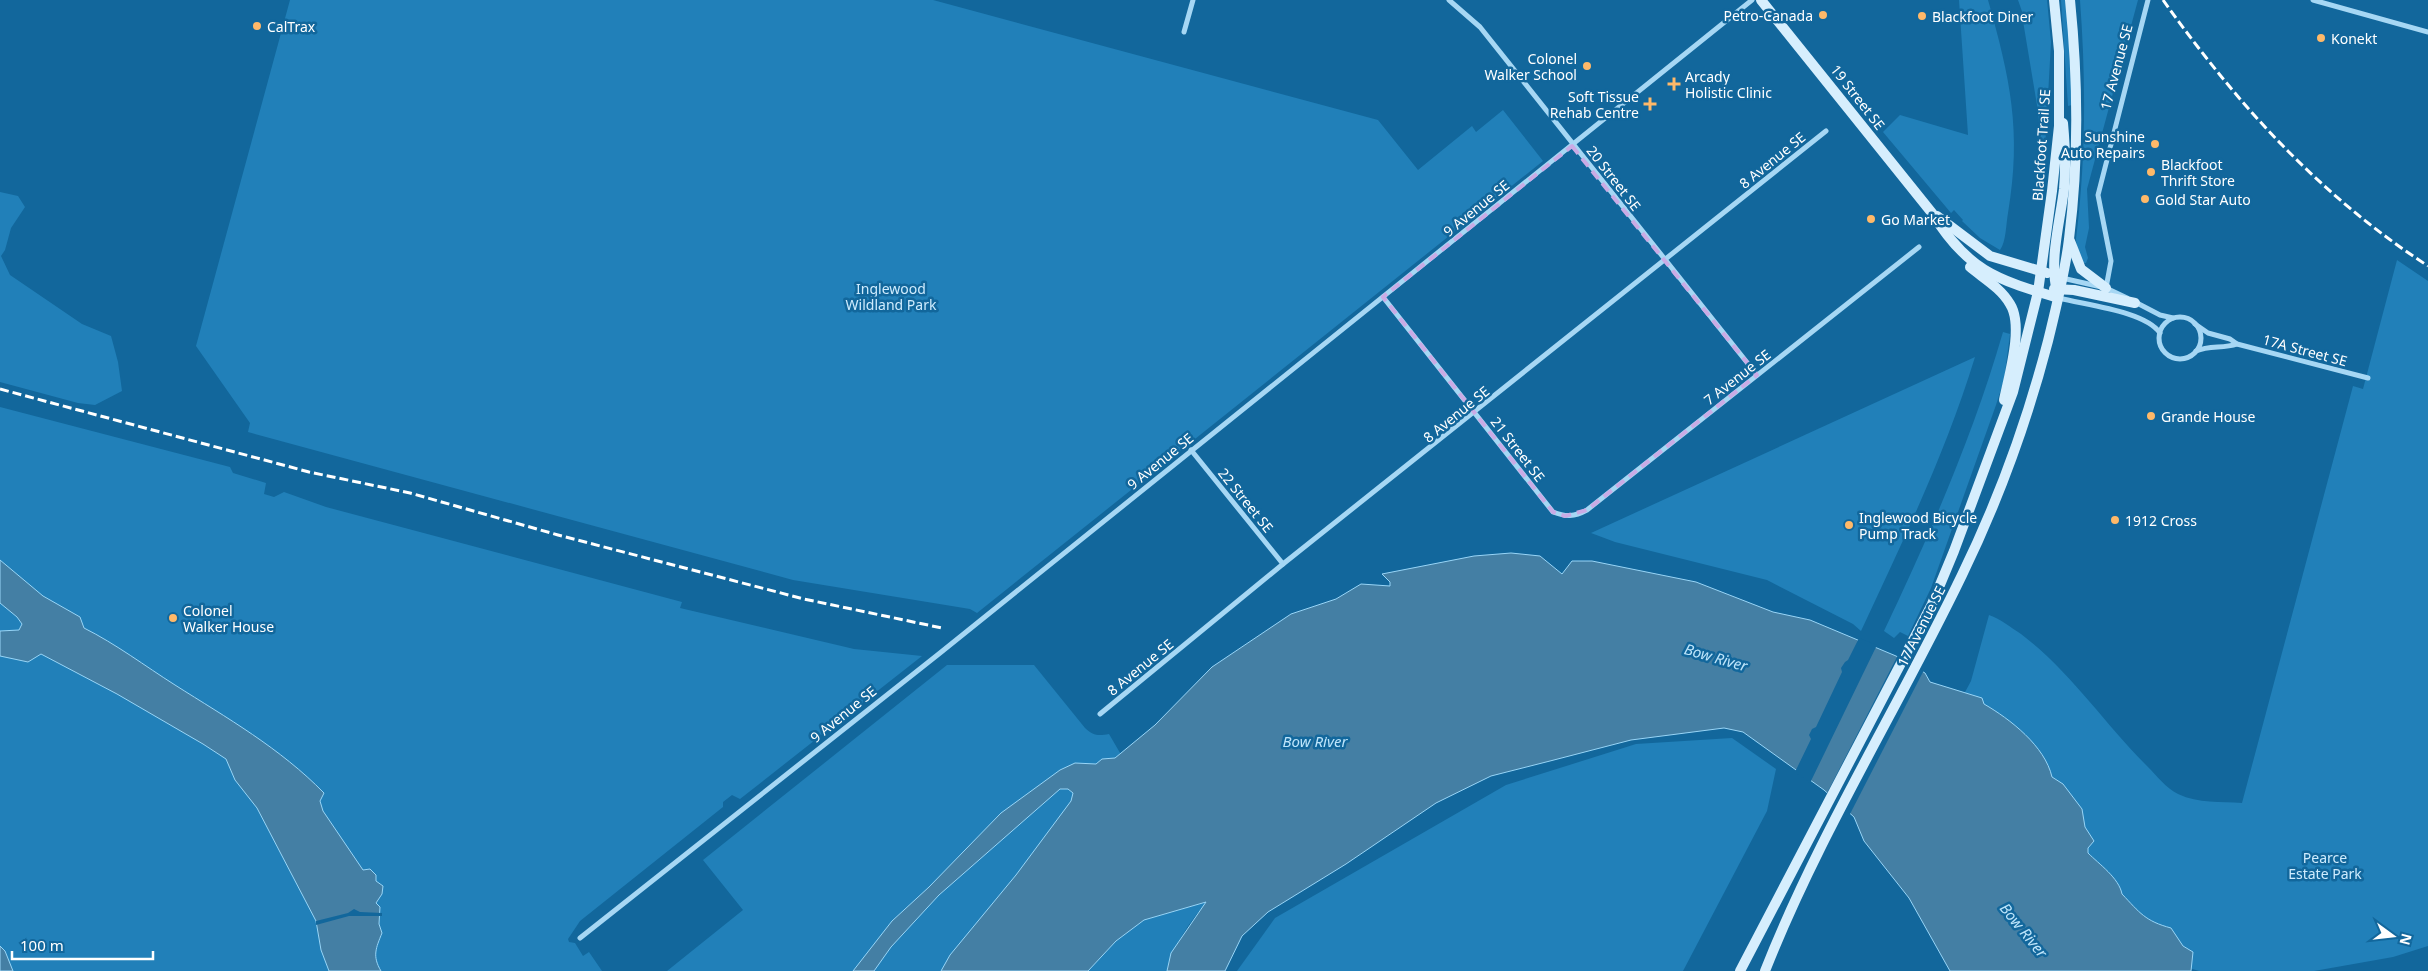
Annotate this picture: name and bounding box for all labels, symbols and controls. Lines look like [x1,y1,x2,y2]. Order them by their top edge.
place label: Petro-Canada [1723,6,1813,25]
place label: Blackfoot Diner [1932,7,2034,26]
marker: Petro-Canada [1817,9,1829,21]
marker: Blackfoot Diner [1916,10,1928,22]
place label: CalTrax [267,17,316,36]
marker: CalTrax [251,20,263,32]
street label: 17 Avenue SE [2095,22,2137,112]
place label: Konekt [2331,29,2377,48]
marker: Konekt [2315,32,2327,44]
place label: Colonel Walker School [1484,49,1577,84]
marker: Colonel Walker School [1581,60,1593,72]
street label: 19 Street SE [1827,60,1889,134]
place label: Arcady Holistic Clinic [1685,67,1772,102]
marker: Arcady Holistic Clinic [1667,77,1681,91]
place label: Soft Tissue Rehab Centre [1550,87,1639,122]
street label: Blackfoot Trail SE [2028,88,2054,202]
marker: Soft Tissue Rehab Centre [1643,97,1657,111]
street label: 8 Avenue SE [1735,127,1809,193]
place label: Sunshine Auto Repairs [2061,127,2145,162]
marker: Sunshine Auto Repairs [2149,138,2161,150]
street label: 20 Street SE [1583,141,1645,215]
place label: Blackfoot Thrift Store [2161,155,2235,190]
marker: Blackfoot Thrift Store [2145,166,2157,178]
street label: 9 Avenue SE [1439,175,1513,241]
place label: Gold Star Auto [2155,190,2251,209]
marker: Gold Star Auto [2139,193,2151,205]
place label: Go Market [1881,210,1950,229]
marker: Go Market [1865,213,1877,225]
park label: Inglewood Wildland Park [846,279,937,314]
street label: 17A Street SE [2261,330,2349,370]
street label: 7 Avenue SE [1700,345,1774,409]
street label: 8 Avenue SE [1419,381,1493,447]
place label: Grande House [2161,407,2256,426]
marker: Grande House [2145,410,2157,422]
street label: 21 Street SE [1487,412,1549,486]
street label: 9 Avenue SE [1123,428,1197,494]
street label: 22 Street SE [1214,464,1278,536]
place label: Inglewood Bicycle Pump Track [1859,508,1977,543]
place label: 1912 Cross [2125,511,2197,530]
marker: 1912 Cross [2109,514,2121,526]
marker: Inglewood Bicycle Pump Track [1843,519,1855,531]
street label: 17 Avenue SE [1893,583,1949,669]
place label: Colonel Walker House [183,601,274,636]
marker: Colonel Walker House [167,612,179,624]
street label: 8 Avenue SE [1103,634,1177,700]
water label: Bow River [1682,638,1751,676]
street label: 9 Avenue SE [806,681,880,747]
water label: Bow River [1283,731,1348,751]
park label: Pearce Estate Park [2288,848,2362,883]
water label: Bow River [1996,899,2053,962]
north arrow [2368,911,2418,961]
scale bar [12,928,154,960]
text: N [2395,932,2417,947]
text: 100 m [20,935,64,955]

